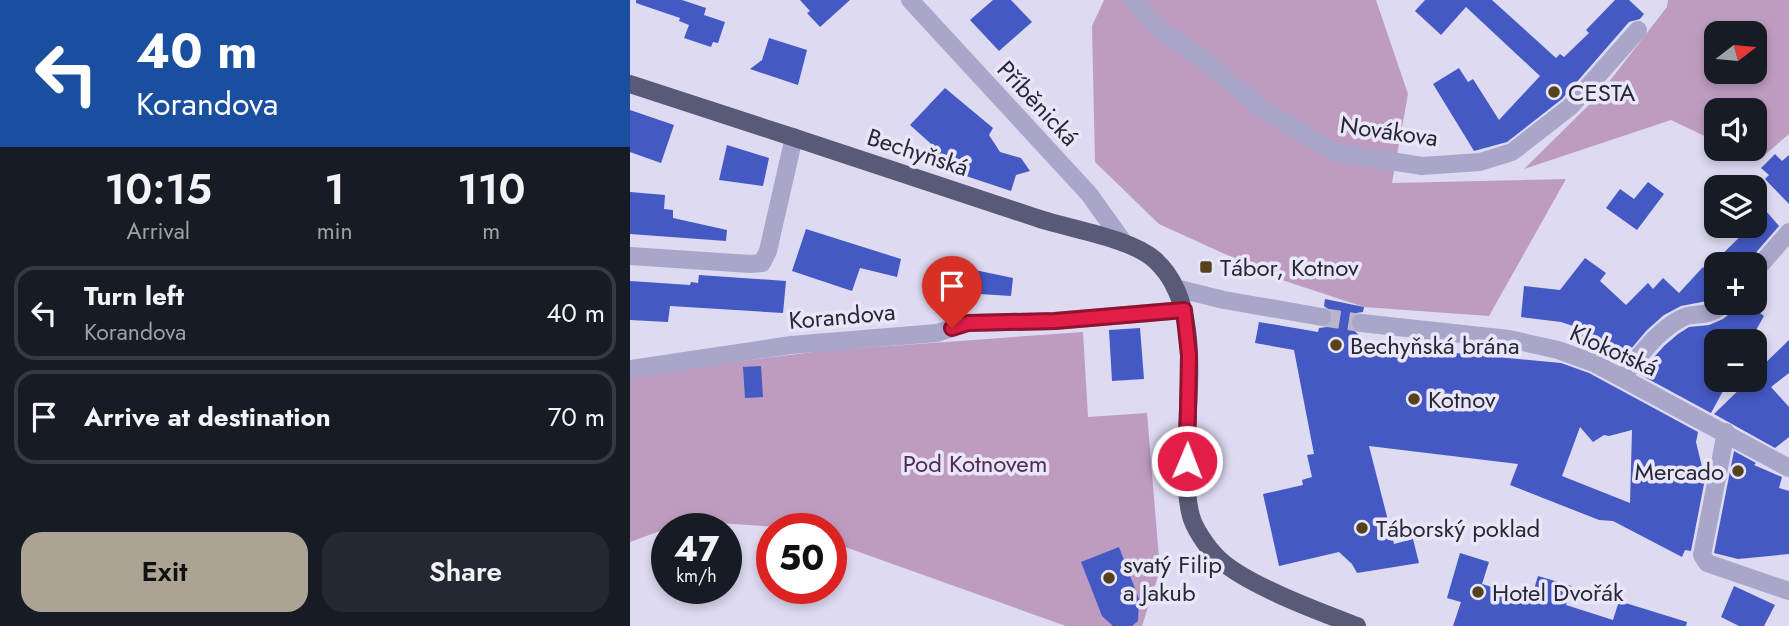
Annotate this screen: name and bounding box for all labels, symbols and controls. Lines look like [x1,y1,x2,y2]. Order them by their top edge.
text: 40 m [136,16,258,86]
north arrow [1704,21,1768,84]
map controls [1704,21,1767,392]
icon: left [21,28,112,119]
street label: Příběnická [989,52,1087,154]
place label: CESTA [1568,75,1636,110]
text: Korandova [136,81,278,127]
marker: CESTA [1546,84,1562,100]
button: sound [1704,98,1767,161]
street label: Novákova [1338,107,1440,155]
street label: Bechyňská [863,119,973,185]
text: 10:15 [105,159,212,220]
text: 1 [324,159,345,220]
text: 110 [457,159,525,220]
button: layers [1704,175,1767,238]
text: Arrival [127,214,190,248]
text: min [317,214,353,248]
text: m [482,214,500,248]
place label: Tábor, Kotnov [1220,250,1359,285]
button: + [1704,252,1767,315]
pin [922,256,982,328]
marker: Tábor, Kotnov [1198,259,1214,275]
icon: arrive [933,267,971,305]
text: Turn left [84,277,184,315]
icon: left [25,294,63,332]
text: 40 m [546,294,605,332]
street label: Korandova [787,294,897,338]
text: Korandova [84,315,186,349]
street label: Klokotská [1564,315,1664,385]
place label: Bechyňská brána [1350,328,1520,363]
button: − [1704,329,1767,392]
marker: Bechyňská brána [1328,337,1344,353]
place label: Kotnov [1428,382,1496,417]
marker: Kotnov [1406,391,1422,407]
icon: arrive [25,398,63,436]
text: Arrive at destination [84,398,331,436]
text: 70 m [548,398,605,436]
position arrow [1150,424,1224,498]
park label: Pod Kotnovem [903,446,1047,481]
place label: Mercado [1635,454,1724,489]
marker: Mercado [1730,463,1746,479]
place label: Táborský poklad [1376,511,1540,546]
speed limit sign: 50 [756,513,847,604]
marker: Táborský poklad [1354,520,1370,536]
text: 47 [674,524,719,574]
button: Exit [21,532,308,612]
button: Share [322,532,609,612]
place label: svatý Filip a Jakub [1123,547,1222,610]
text: km/h [676,563,717,589]
marker: svatý Filip a Jakub [1101,570,1117,586]
place label: Hotel Dvořák [1492,575,1624,610]
marker: Hotel Dvořák [1470,584,1486,600]

